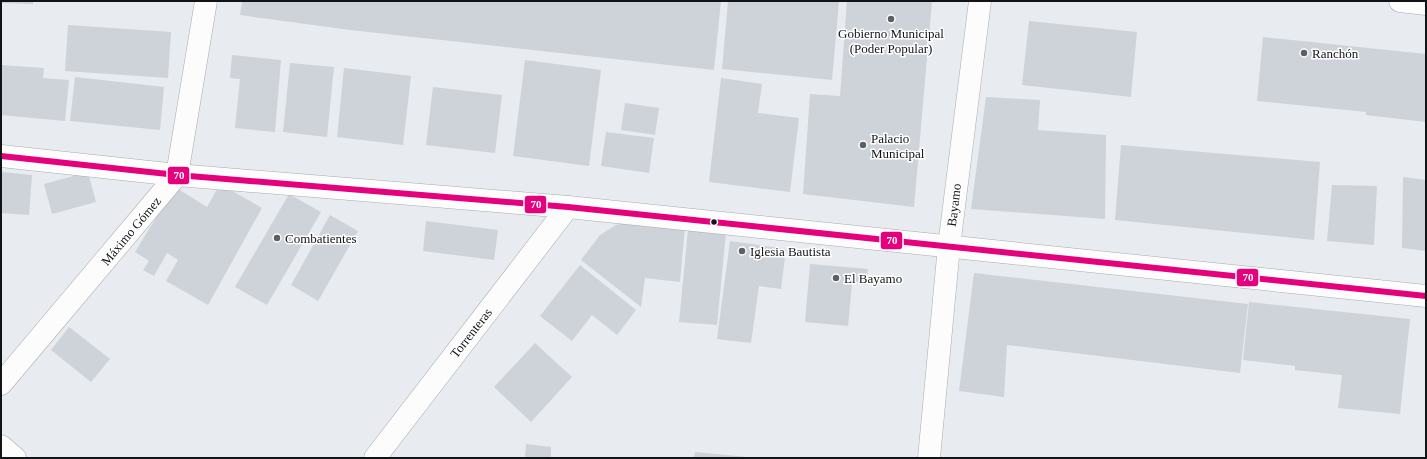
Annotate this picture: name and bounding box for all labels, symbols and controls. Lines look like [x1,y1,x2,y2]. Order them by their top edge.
marker: Gobierno Municipal (Poder Popular) [886,14,896,24]
place label: Gobierno Municipal (Poder Popular) [838,26,944,56]
place label: Ranchón [1312,46,1359,61]
marker: Ranchón [1299,48,1309,58]
place label: Palacio Municipal [871,131,925,161]
marker: Palacio Municipal [858,140,868,150]
line badge: 70 [167,166,190,185]
text: 70 [174,169,185,181]
street label: Bayamo [944,183,964,227]
street label: Máximo Gómez [98,194,164,268]
line badge: 70 [524,195,547,214]
text: 70 [531,198,542,210]
unlabelled marker [709,217,719,227]
place label: Combatientes [285,231,357,246]
line badge: 70 [880,231,903,250]
marker: Combatientes [272,233,282,243]
text: 70 [887,234,898,246]
place label: Iglesia Bautista [750,244,831,259]
marker: Iglesia Bautista [737,246,747,256]
line badge: 70 [1236,268,1259,287]
place label: El Bayamo [844,271,902,286]
text: 70 [1243,271,1254,283]
marker: El Bayamo [831,273,841,283]
street label: Torrenteras [447,305,495,361]

